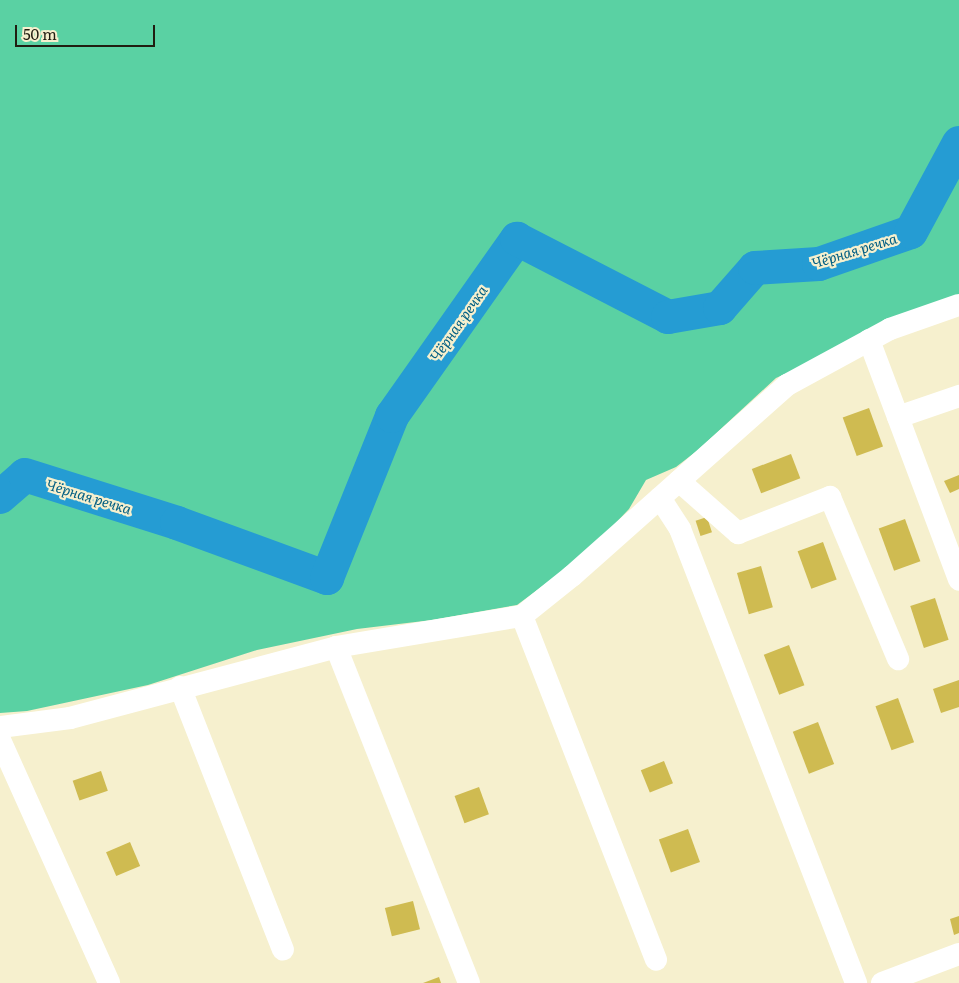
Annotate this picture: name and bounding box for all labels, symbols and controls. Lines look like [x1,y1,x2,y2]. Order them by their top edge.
scale bar [18,15,158,47]
text: 50 m [23,22,57,45]
water label: Чёрная речка [809,229,899,271]
water label: Чёрная речка [426,282,490,364]
water label: Чёрная речка [44,475,134,517]

